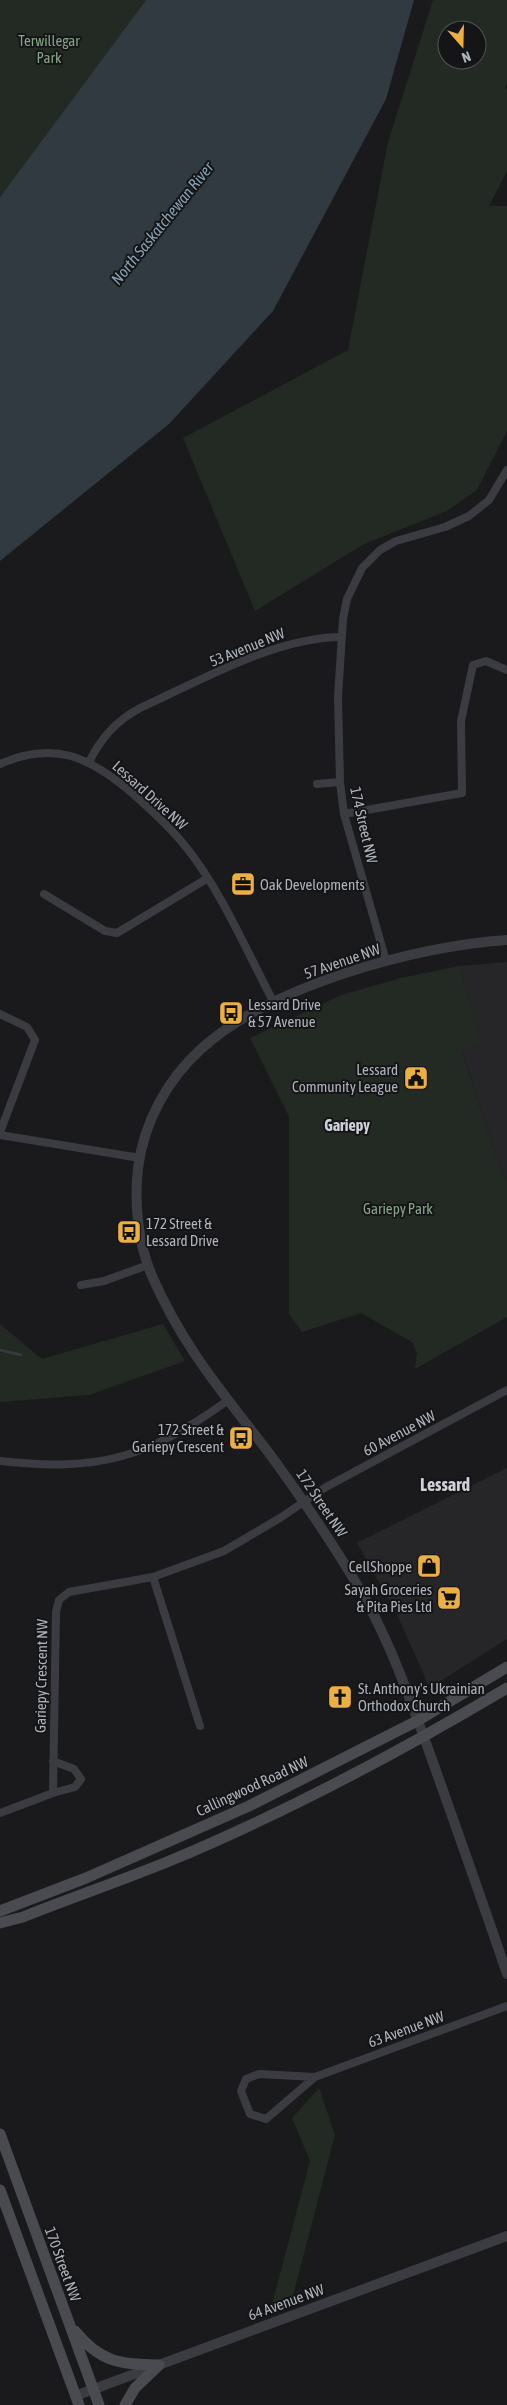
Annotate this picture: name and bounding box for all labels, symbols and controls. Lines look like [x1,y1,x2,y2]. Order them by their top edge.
north arrow [437,20,487,70]
park label: Terwillegar Park [18,32,80,66]
text: N [460,48,473,66]
water label: North Saskatchewan River [107,157,218,288]
street label: 53 Avenue NW [207,624,287,670]
street label: Lessard Drive NW [109,757,191,833]
street label: 174 Street NW [347,785,381,865]
office icon: Oak Developments [230,871,256,897]
place label: Oak Developments [260,876,365,893]
street label: 57 Avenue NW [302,940,382,982]
place label: Lessard Drive & 57 Avenue [248,996,321,1030]
bus stop icon: Lessard Drive & 57 Avenue [218,1000,244,1026]
place label: Lessard Community League [292,1061,398,1095]
public building icon: Lessard Community League [403,1065,429,1091]
district label: Gariepy [324,1116,370,1134]
park label: Gariepy Park [363,1200,433,1217]
place label: 172 Street & Lessard Drive [146,1215,219,1249]
bus stop icon: 172 Street & Lessard Drive [116,1219,142,1245]
street label: 60 Avenue NW [360,1407,438,1459]
place label: 172 Street & Gariepy Crescent [132,1421,224,1455]
bus stop icon: 172 Street & Gariepy Crescent [228,1425,254,1451]
street label: 172 Street NW [293,1466,351,1540]
district label: Lessard [420,1474,470,1495]
shop icon: CellShoppe [416,1553,442,1579]
place label: CellShoppe [349,1558,412,1575]
place label: Sayah Groceries & Pita Pies Ltd [345,1581,432,1615]
supermarket icon: Sayah Groceries & Pita Pies Ltd [436,1585,462,1611]
street label: Gariepy Crescent NW [32,1619,50,1733]
place label: St. Anthony's Ukrainian Orthodox Church [358,1680,485,1714]
church icon: St. Anthony's Ukrainian Orthodox Church [327,1684,353,1710]
street label: Callingwood Road NW [193,1753,311,1819]
street label: 63 Avenue NW [366,2007,446,2051]
street label: 170 Street NW [42,2224,84,2304]
street label: 64 Avenue NW [246,2280,326,2324]

